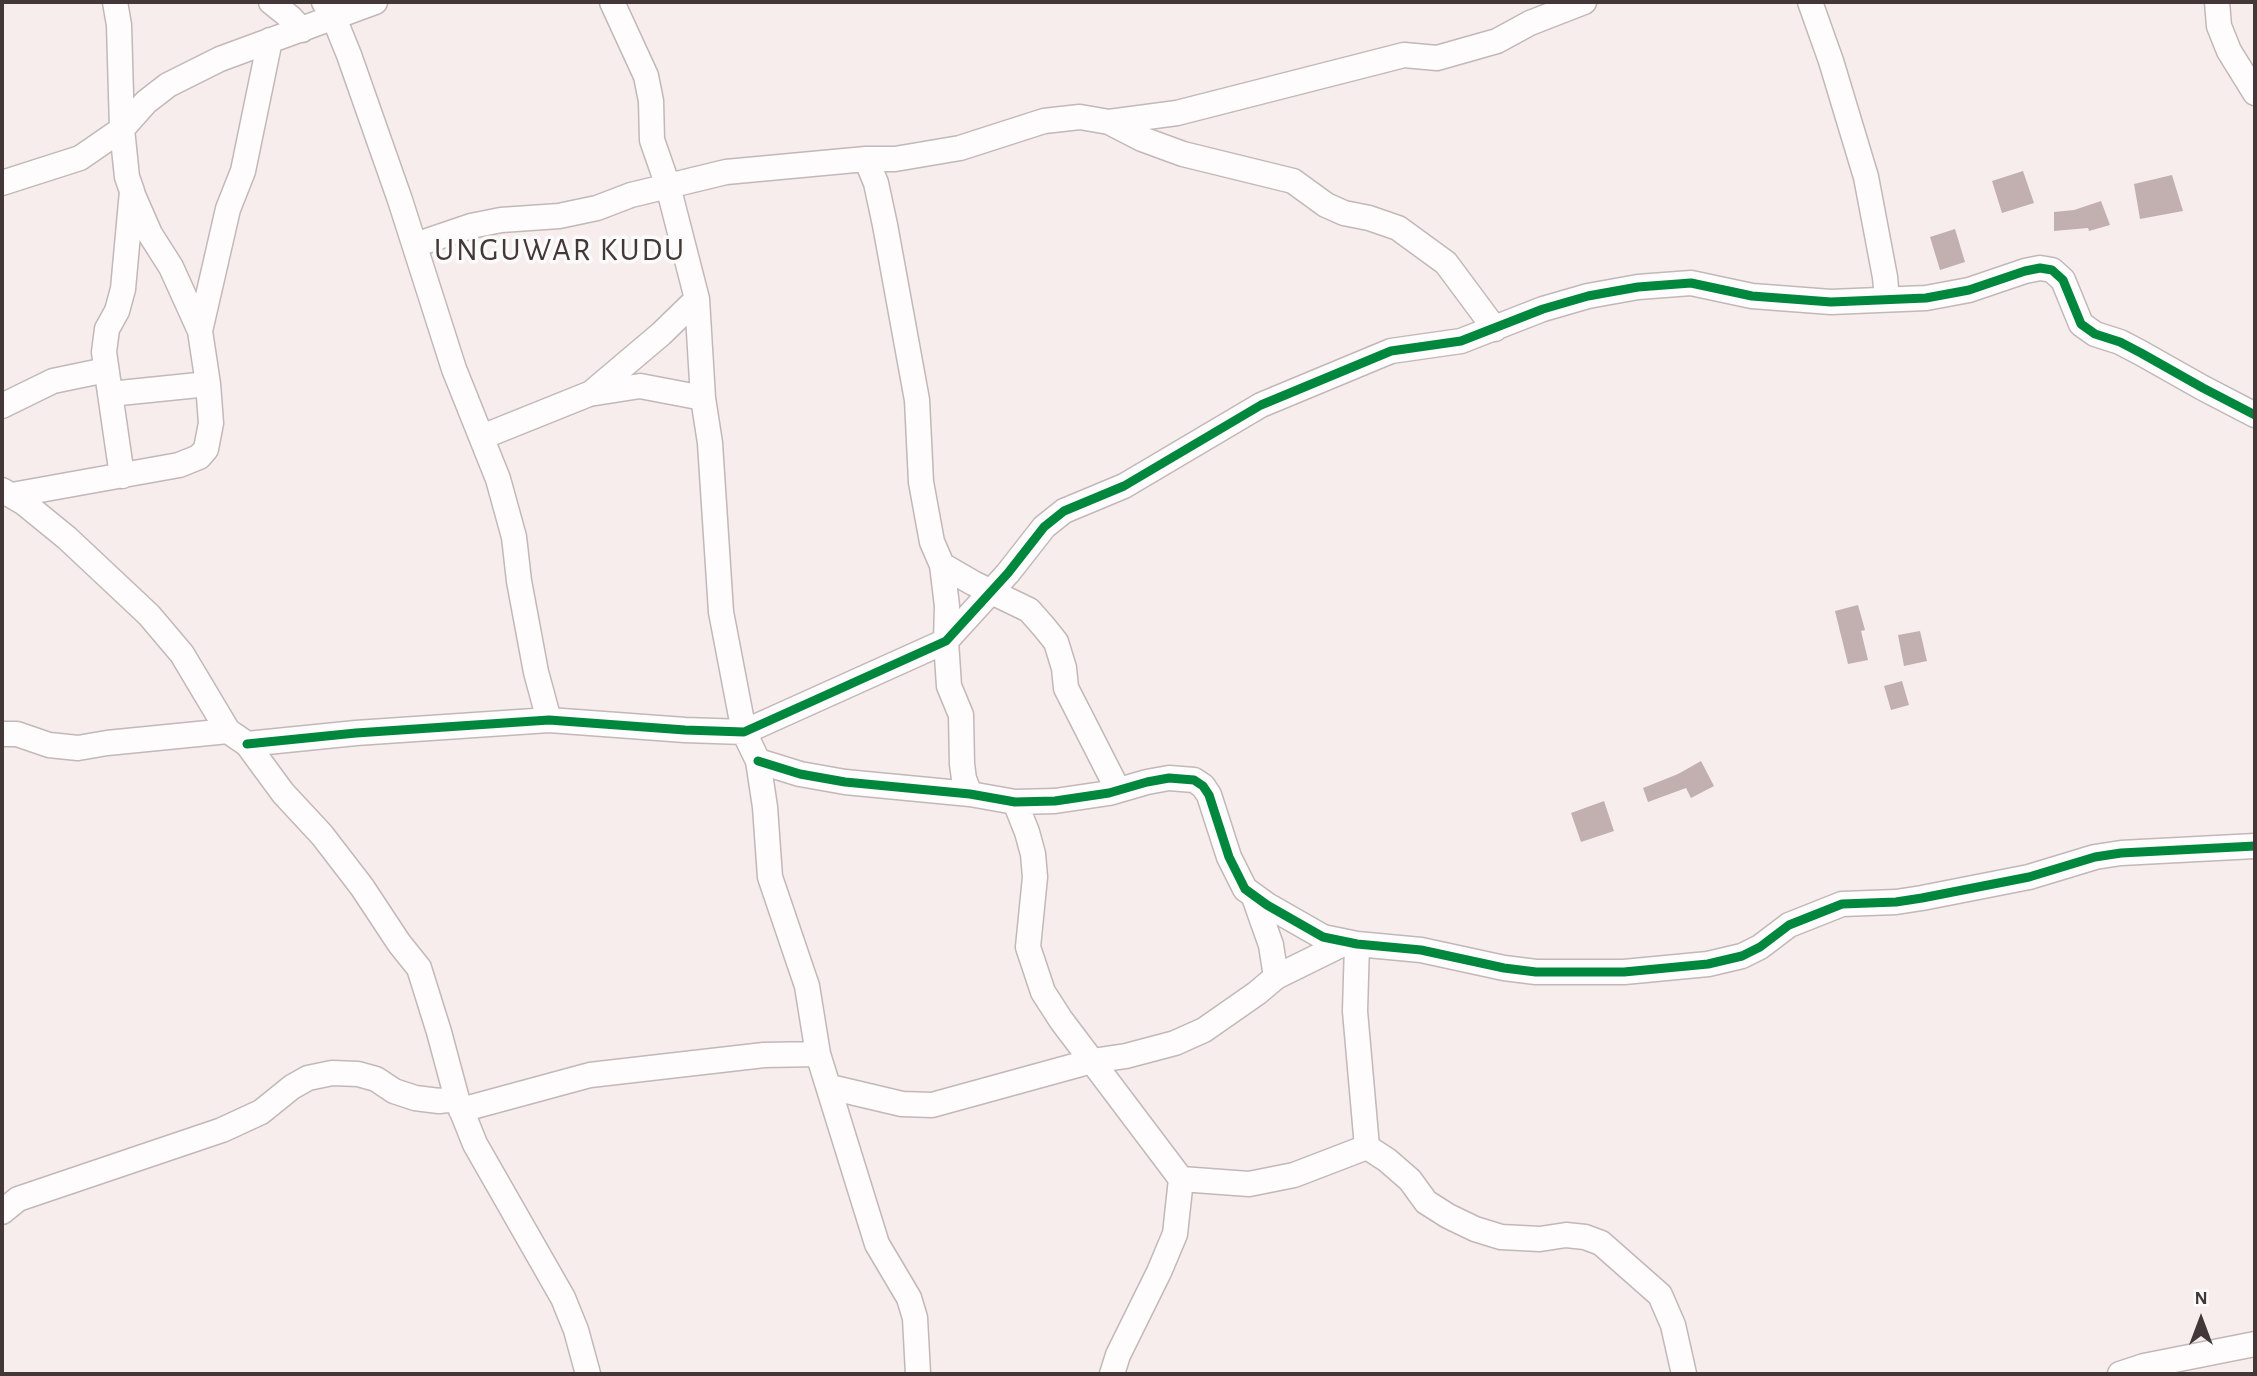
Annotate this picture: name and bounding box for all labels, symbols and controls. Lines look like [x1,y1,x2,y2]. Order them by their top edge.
district label: UNGUWAR KUDU [435,231,685,269]
north arrow [2166,1285,2236,1355]
text: N [2194,1289,2208,1308]

